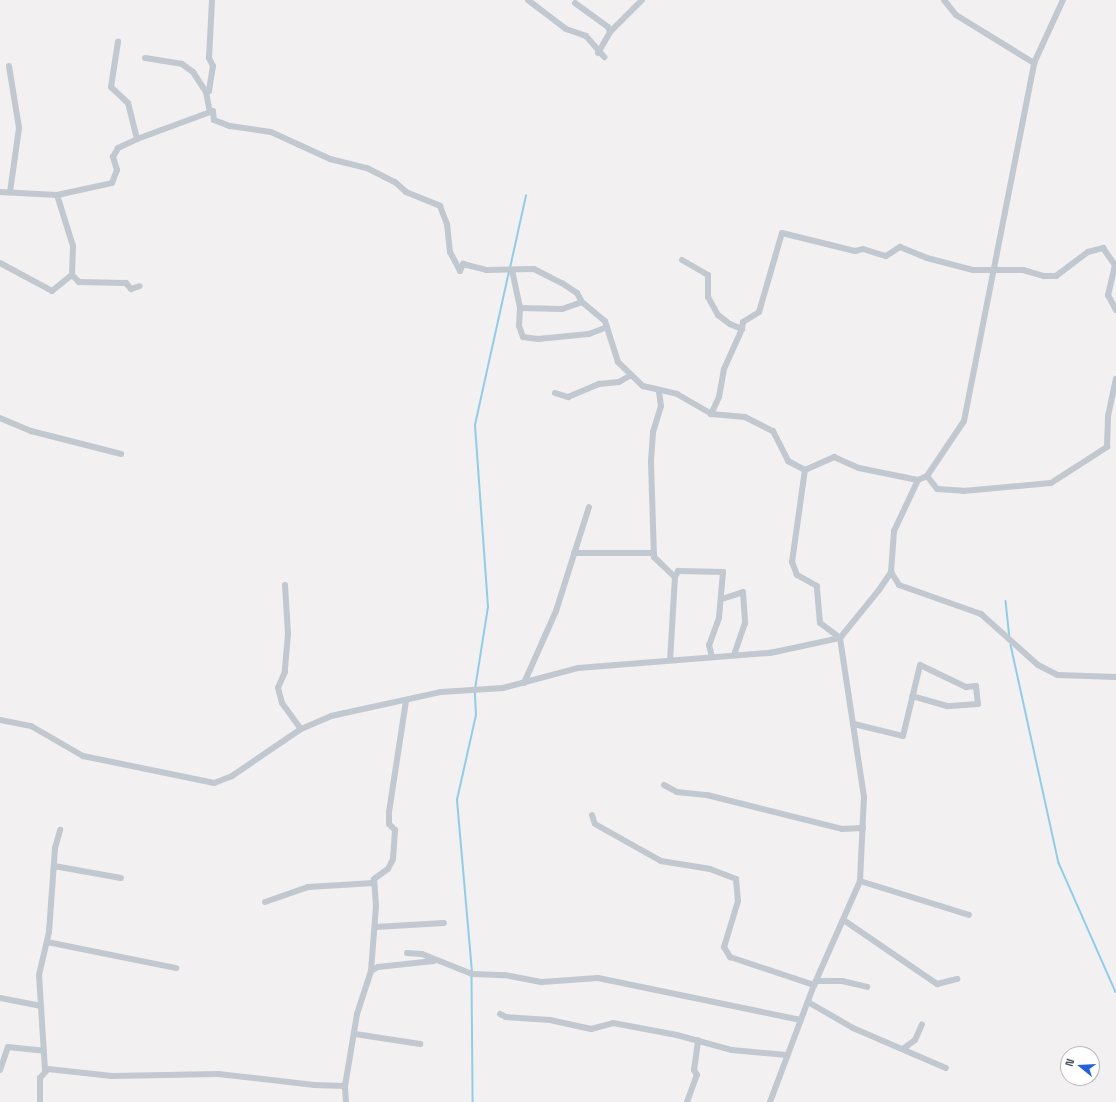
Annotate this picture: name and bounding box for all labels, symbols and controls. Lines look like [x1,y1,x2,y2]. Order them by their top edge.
north arrow [1060,1046,1100,1086]
text: N [1062,1057,1077,1068]

